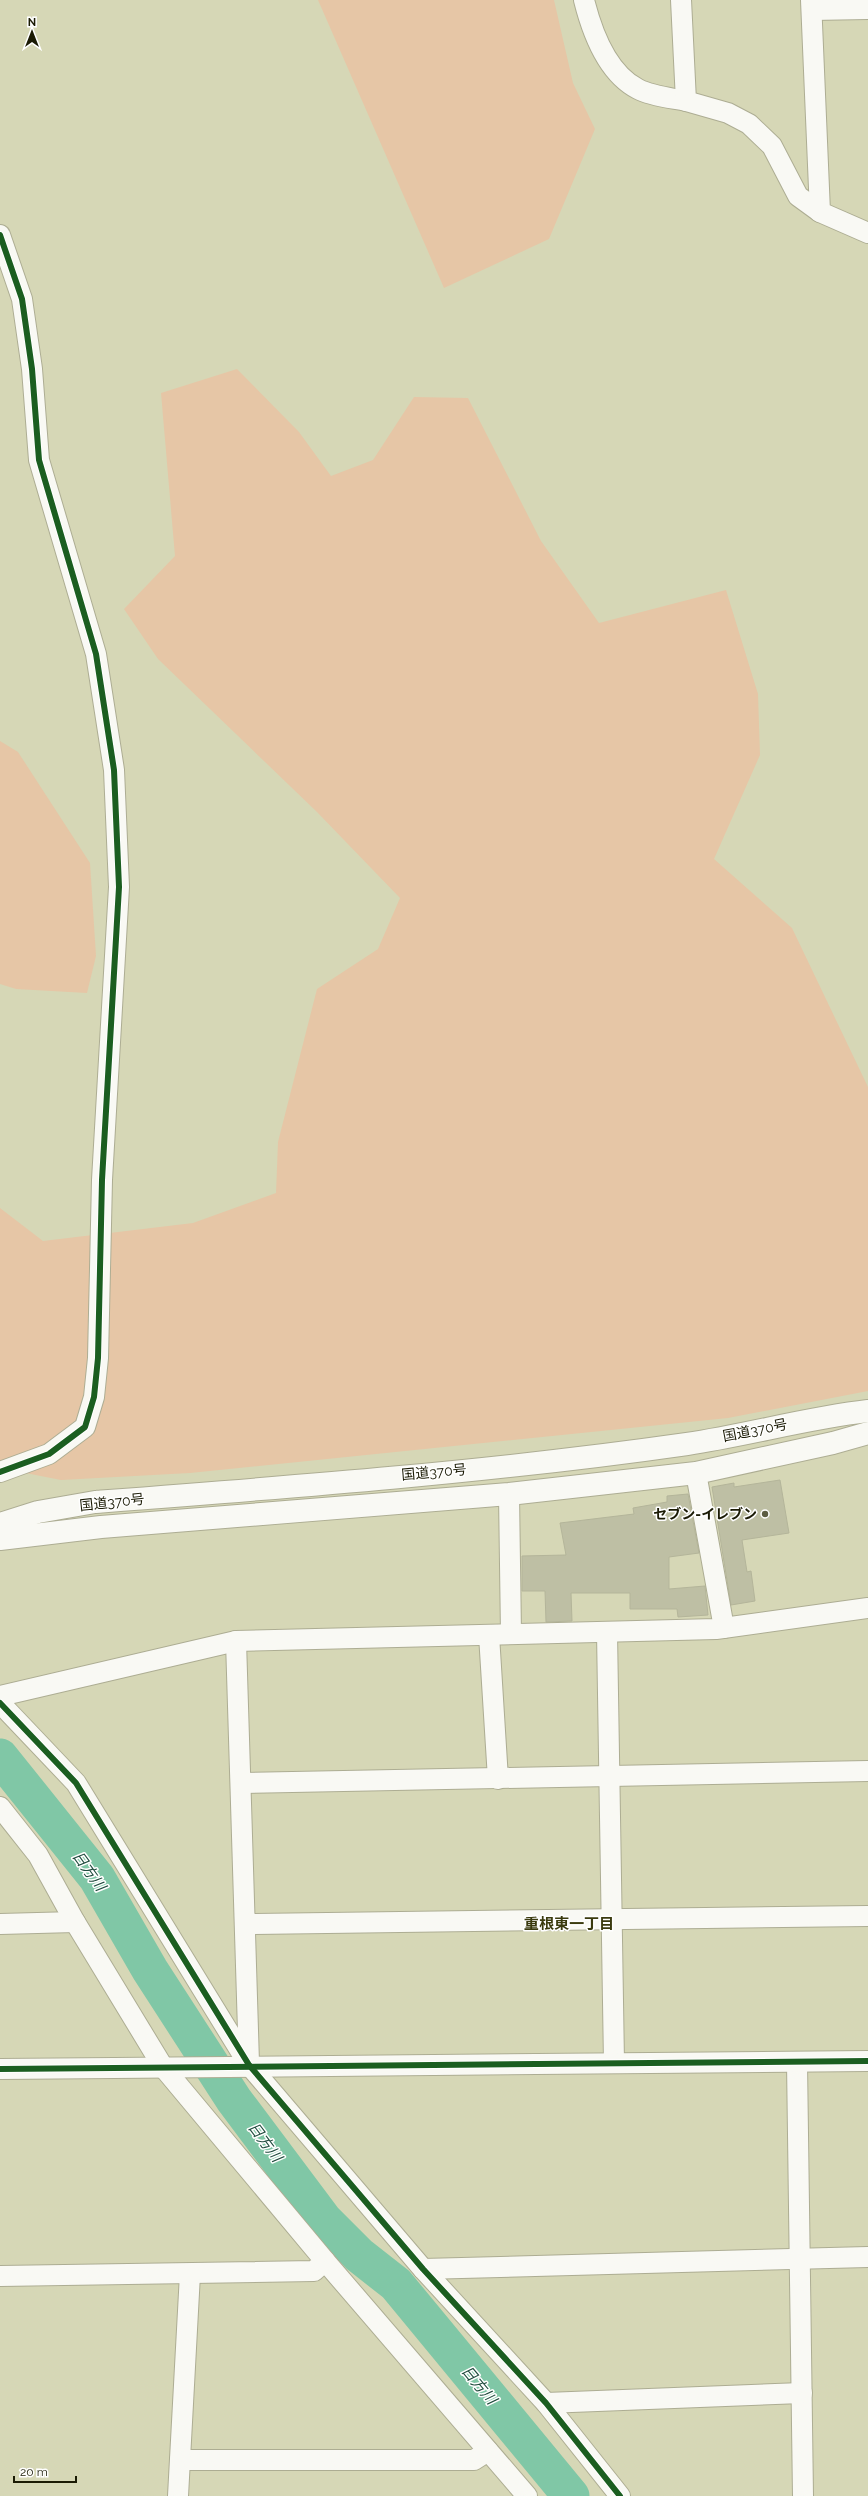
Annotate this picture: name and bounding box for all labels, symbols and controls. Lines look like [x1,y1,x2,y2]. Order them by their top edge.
north arrow [12,12,52,52]
text: N [28,16,36,29]
street label: 国道370号 [721,1416,789,1444]
street label: 国道370号 [401,1461,467,1483]
street label: 国道370号 [79,1491,145,1513]
place label: セブン-イレブン [653,1506,757,1522]
marker: セブン-イレブン [760,1509,770,1519]
water label: 日方川 [68,1848,111,1896]
district label: 重根東一丁目 [524,1915,614,1933]
water label: 日方川 [244,2119,287,2167]
water label: 日方川 [458,2362,502,2410]
scale bar [14,2458,76,2484]
text: 20 m [20,2465,48,2479]

